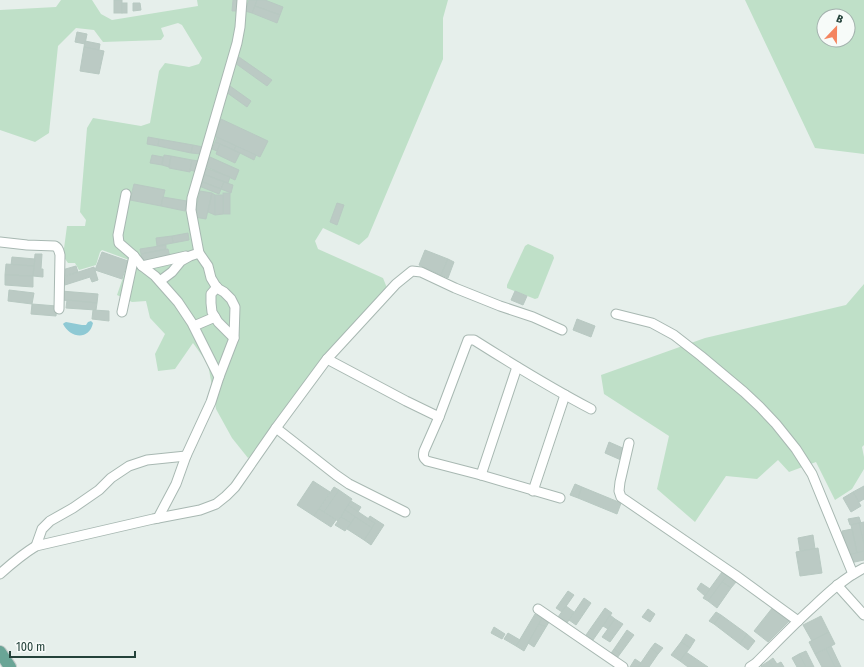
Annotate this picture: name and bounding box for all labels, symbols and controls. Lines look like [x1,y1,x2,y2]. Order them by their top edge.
north arrow [816,8,856,48]
text: B [834,12,845,26]
scale bar [10,633,135,659]
text: 100 m [16,640,45,654]

